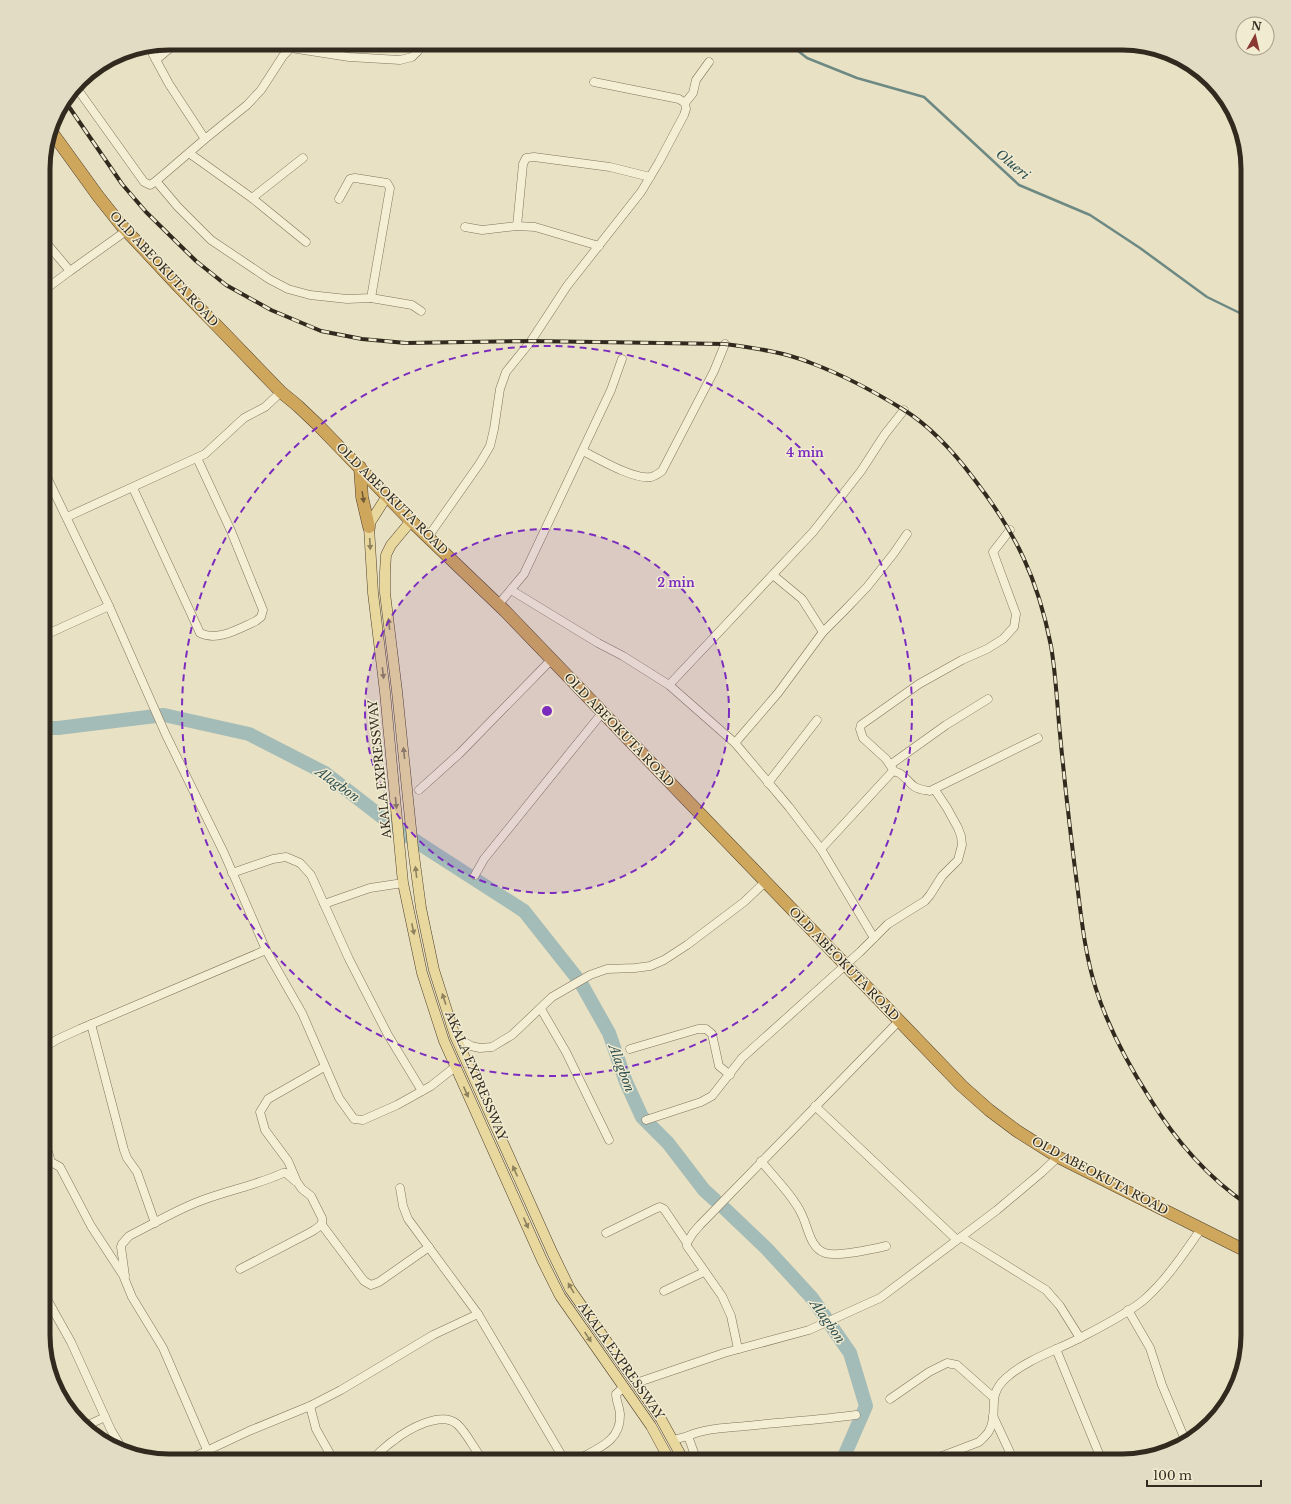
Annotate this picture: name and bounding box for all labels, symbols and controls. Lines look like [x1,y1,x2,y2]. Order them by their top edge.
north arrow [1235,16,1275,56]
text: N [1250,18,1263,34]
water label: Olueri [992,145,1033,184]
street label: OLD ABEOKUTA ROAD [107,208,222,330]
street label: OLD ABEOKUTA ROAD [333,439,452,558]
text: 4 min [786,445,824,460]
one-way arrow [360,491,366,503]
one-way arrow [367,538,373,551]
text: 2 min [657,575,695,590]
one-way arrow [386,618,392,630]
one-way arrow [380,667,386,679]
street label: OLD ABEOKUTA ROAD [561,670,678,790]
street label: AKALA EXPRESSWAY [365,699,394,840]
centre of rings [540,704,554,718]
one-way arrow [400,747,407,759]
water label: Alagbon [311,762,363,806]
one-way arrow [393,797,400,809]
one-way arrow [413,866,419,878]
street label: OLD ABEOKUTA ROAD [786,904,903,1024]
one-way arrow [411,923,417,935]
one-way arrow [440,993,446,1005]
street label: AKALA EXPRESSWAY [442,1008,511,1143]
water label: Alagbon [604,1040,638,1095]
one-way arrow [463,1086,470,1098]
street label: OLD ABEOKUTA ROAD [1029,1133,1171,1218]
one-way arrow [512,1165,518,1176]
one-way arrow [523,1218,529,1230]
one-way arrow [567,1282,574,1294]
water label: Alagbon [805,1294,849,1347]
street label: AKALA EXPRESSWAY [575,1298,668,1422]
one-way arrow [584,1332,592,1342]
scale bar [1147,1462,1261,1488]
text: 100 m [1153,1468,1192,1483]

